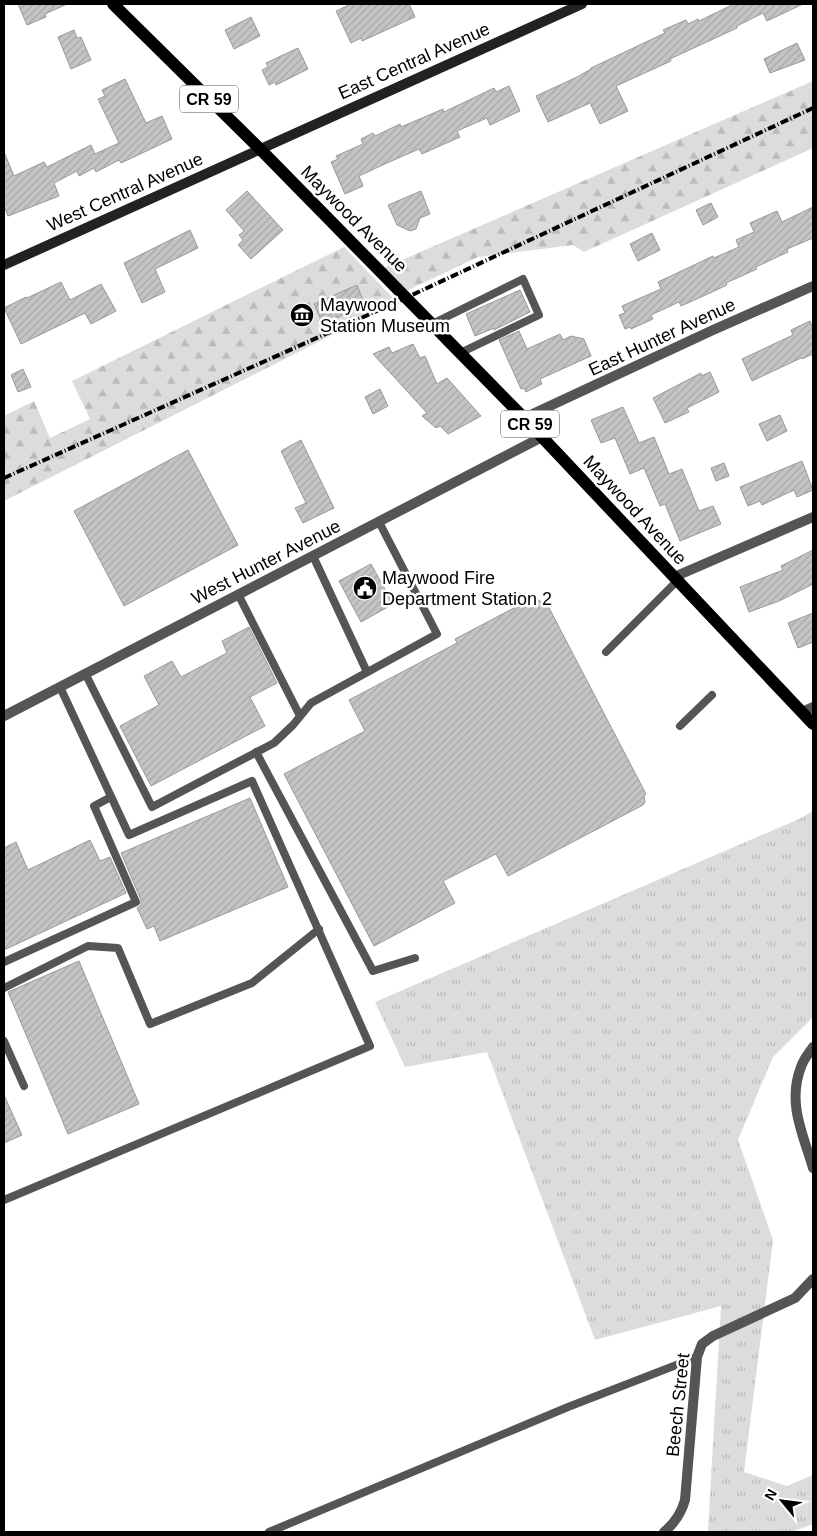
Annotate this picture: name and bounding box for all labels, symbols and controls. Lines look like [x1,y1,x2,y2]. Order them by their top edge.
street label: East Central Avenue [335,19,493,103]
road number: CR 59 [180,86,238,112]
street label: West Central Avenue [44,149,206,235]
street label: Maywood Avenue [297,162,411,276]
street label: East Hunter Avenue [585,294,739,380]
place label: Maywood Station Museum [320,295,450,336]
museum icon: Maywood Station Museum [289,302,315,328]
road number: CR 59 [501,410,559,438]
street label: Maywood Avenue [579,451,691,569]
street label: West Hunter Avenue [188,516,344,608]
place label: Maywood Fire Department Station 2 [382,568,552,609]
public building icon: Maywood Fire Department Station 2 [352,575,378,601]
street label: Beech Street [663,1352,693,1458]
north arrow [757,1476,807,1526]
text: N [761,1486,780,1503]

